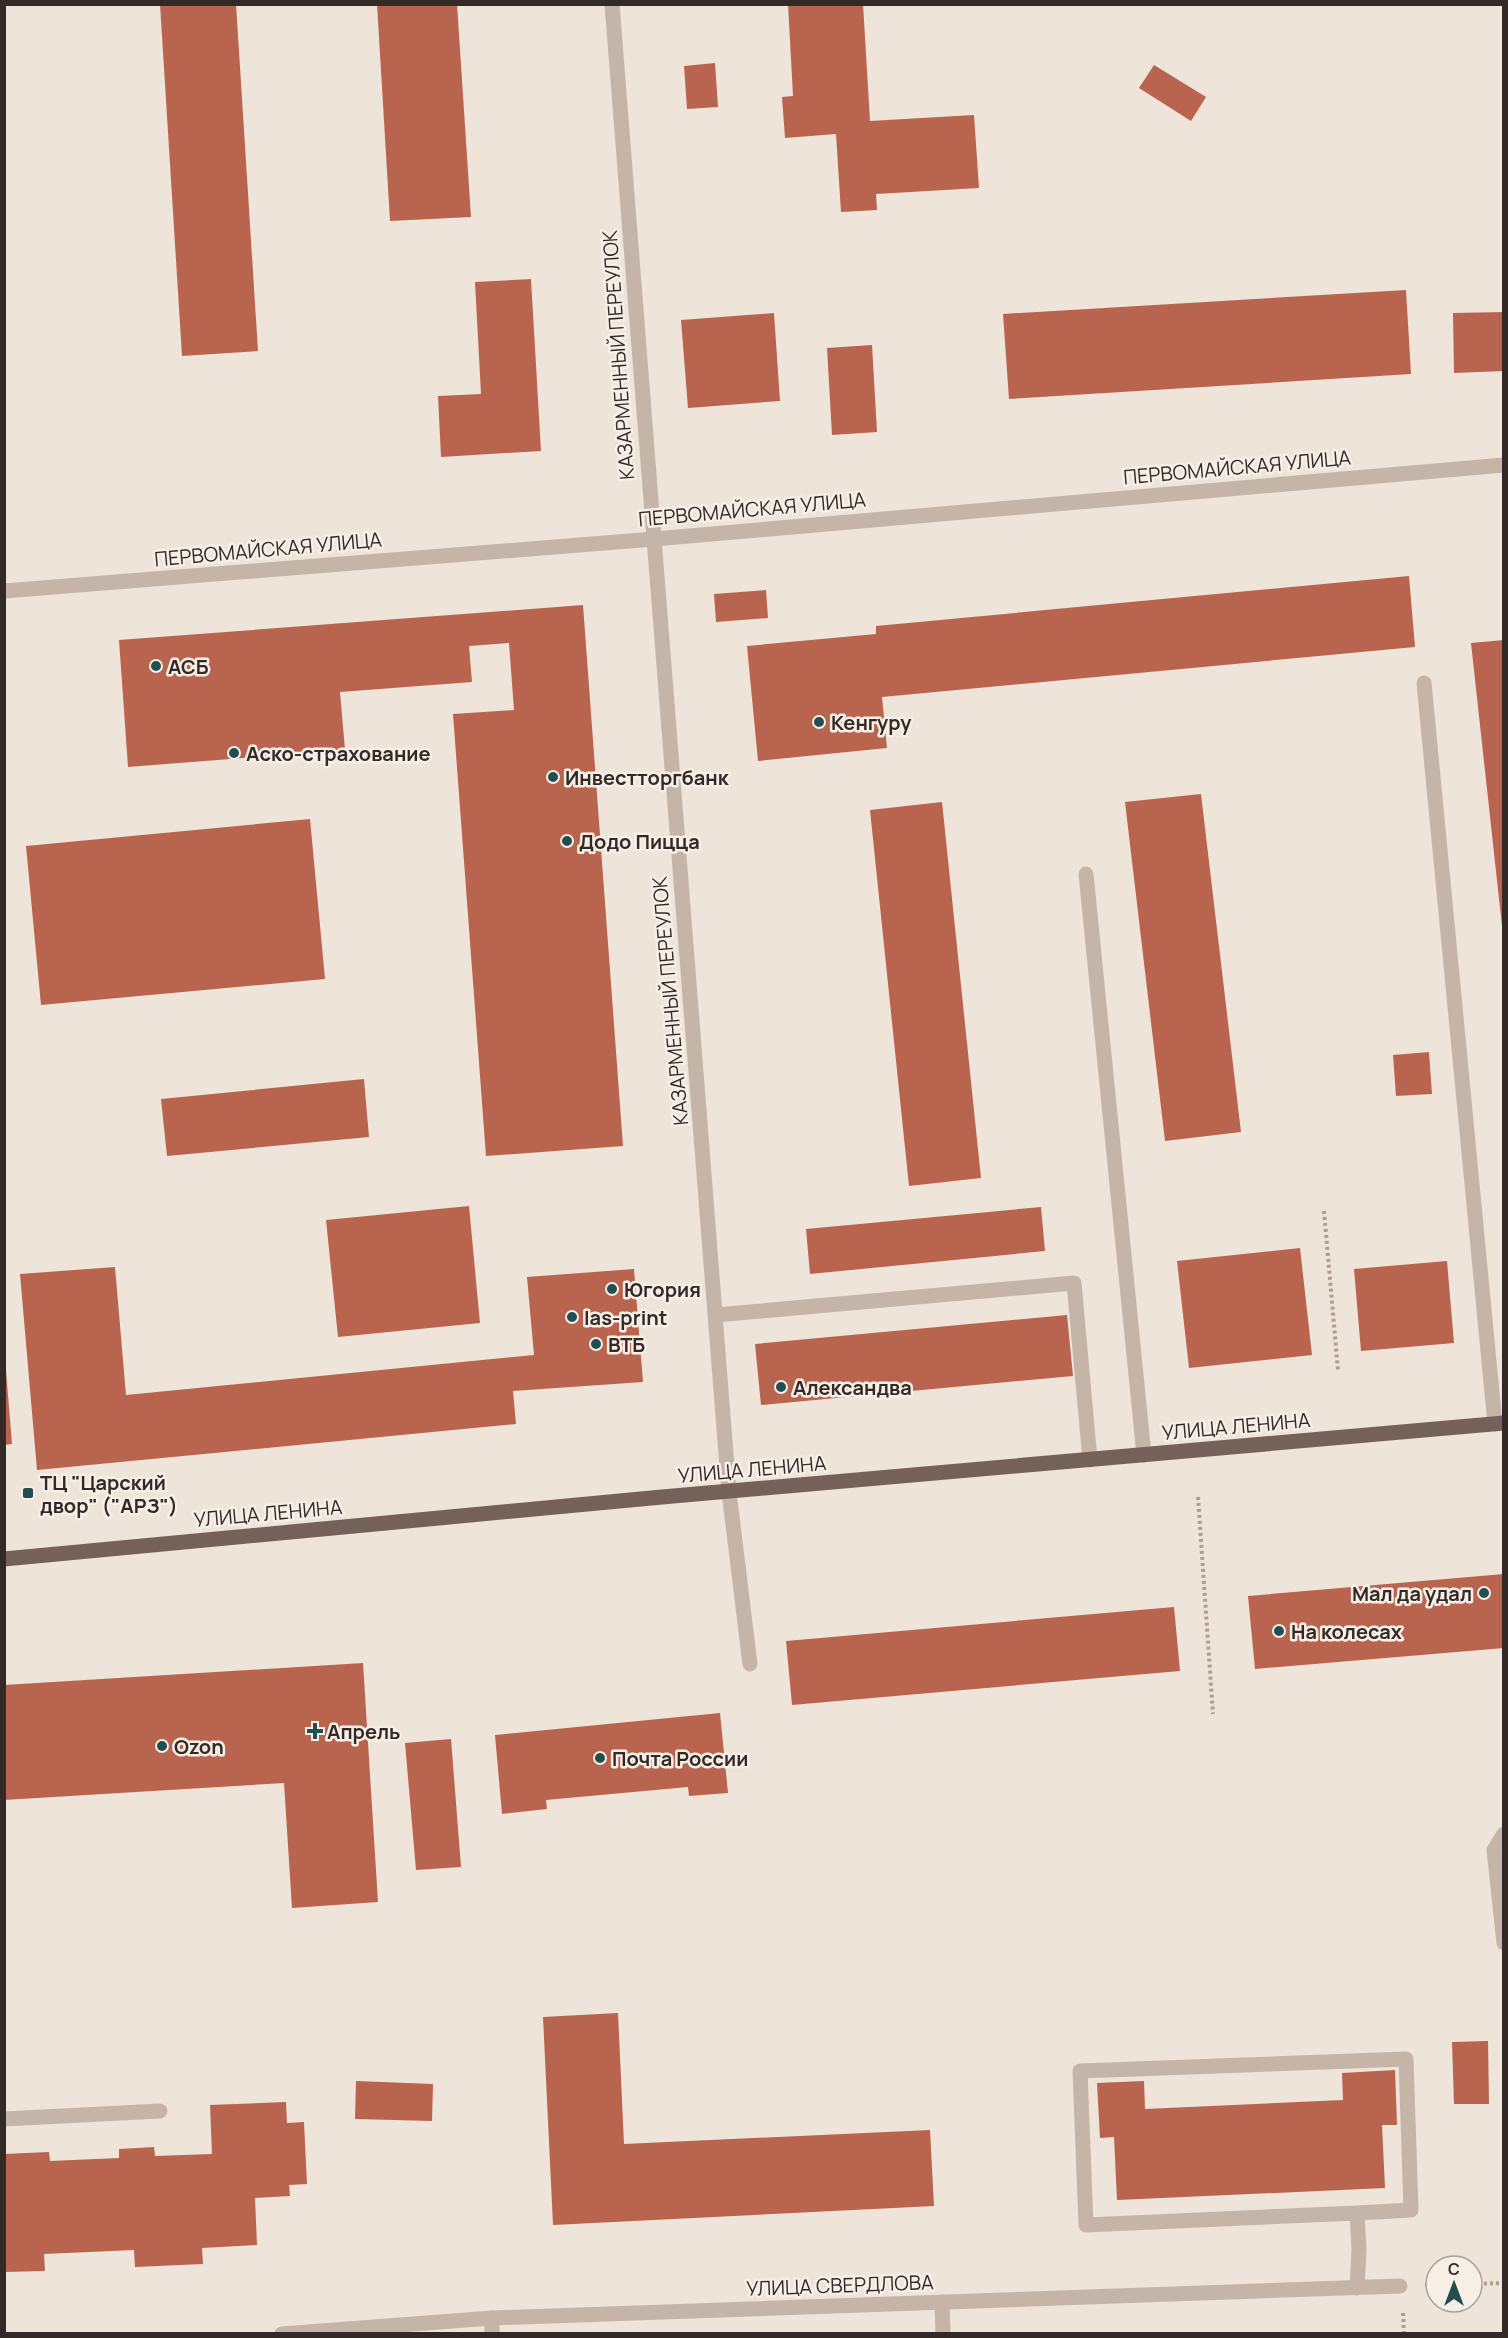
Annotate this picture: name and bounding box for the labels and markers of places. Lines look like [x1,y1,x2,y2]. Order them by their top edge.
place label: АСБ [168,653,209,680]
marker: АСБ [149,659,163,673]
place label: Кенгуру [831,709,912,736]
marker: Кенгуру [812,715,826,729]
place label: Аско-страхование [246,740,431,767]
marker: Аско-страхование [227,746,241,760]
place label: Инвестторгбанк [565,764,730,791]
marker: Инвестторгбанк [546,770,560,784]
place label: Додо Пицца [579,828,700,855]
marker: Додо Пицца [560,834,574,848]
place label: Югория [624,1276,701,1303]
marker: Югория [605,1282,619,1296]
place label: las-print [584,1304,667,1331]
marker: las-print [565,1310,579,1324]
place label: ВТБ [608,1331,645,1358]
marker: ВТБ [589,1337,603,1351]
place label: Александва [793,1374,912,1401]
marker: Александва [774,1380,788,1394]
place label: ТЦ "Царский двор" ("АРЗ") [40,1469,178,1519]
marker: ТЦ "Царский двор" ("АРЗ") [21,1486,35,1500]
place label: Мал да удал [1352,1580,1472,1607]
marker: Мал да удал [1477,1586,1491,1600]
place label: На колесах [1291,1618,1402,1645]
marker: На колесах [1272,1624,1286,1638]
place label: Апрель [327,1718,400,1745]
marker: Апрель [308,1724,322,1738]
place label: Ozon [174,1733,224,1760]
marker: Ozon [155,1739,169,1753]
place label: Почта России [612,1745,748,1772]
marker: Почта России [593,1751,607,1765]

